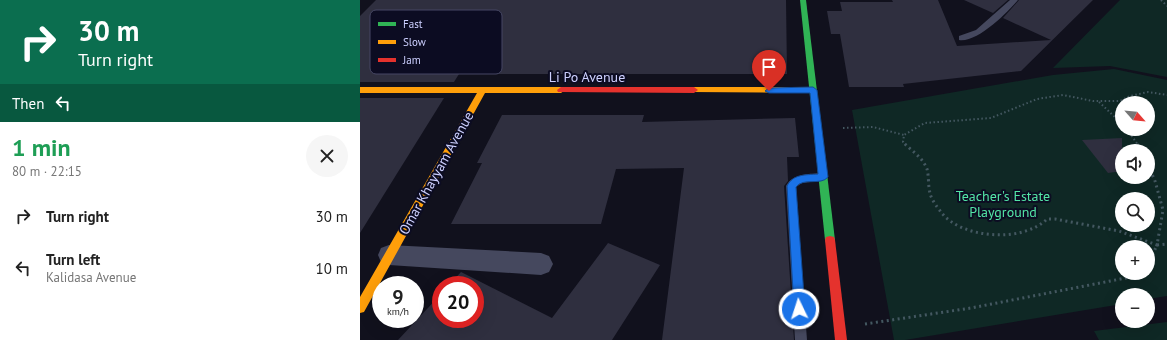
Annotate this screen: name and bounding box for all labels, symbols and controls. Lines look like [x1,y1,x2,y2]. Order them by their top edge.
legend [370,10,502,74]
text: 30 m [78,12,139,49]
icon: right [12,16,64,68]
text: Fast [403,17,423,31]
text: Slow [403,35,426,49]
text: Turn right [78,48,153,71]
pin [752,50,786,91]
text: Jam [402,53,421,67]
icon: arrive [758,56,780,78]
street label: Li Po Avenue [549,68,625,86]
icon: left [52,92,74,114]
text: Then [12,94,44,113]
north arrow [1115,96,1155,136]
map controls [1115,96,1155,328]
street label: Omar Khayyam Avenue [395,108,477,238]
text: 1 min [12,132,71,163]
button: close [306,135,348,177]
button: sound [1115,144,1155,184]
text: 80 m · 22:15 [12,163,82,180]
park label: Teacher's Estate Playground [956,187,1050,221]
button: search [1115,192,1155,232]
icon: right [12,205,34,227]
text: Turn right [46,207,109,226]
text: 30 m [315,207,348,226]
button: + [1115,240,1155,280]
text: Turn left [46,250,100,269]
icon: left [12,257,34,279]
text: 10 m [315,259,348,278]
text: Kalidasa Avenue [46,269,136,286]
speed limit sign: 20 [432,276,484,328]
text: 9 [392,284,404,310]
position arrow [778,288,820,330]
button: − [1115,288,1155,328]
text: km/h [387,305,409,318]

